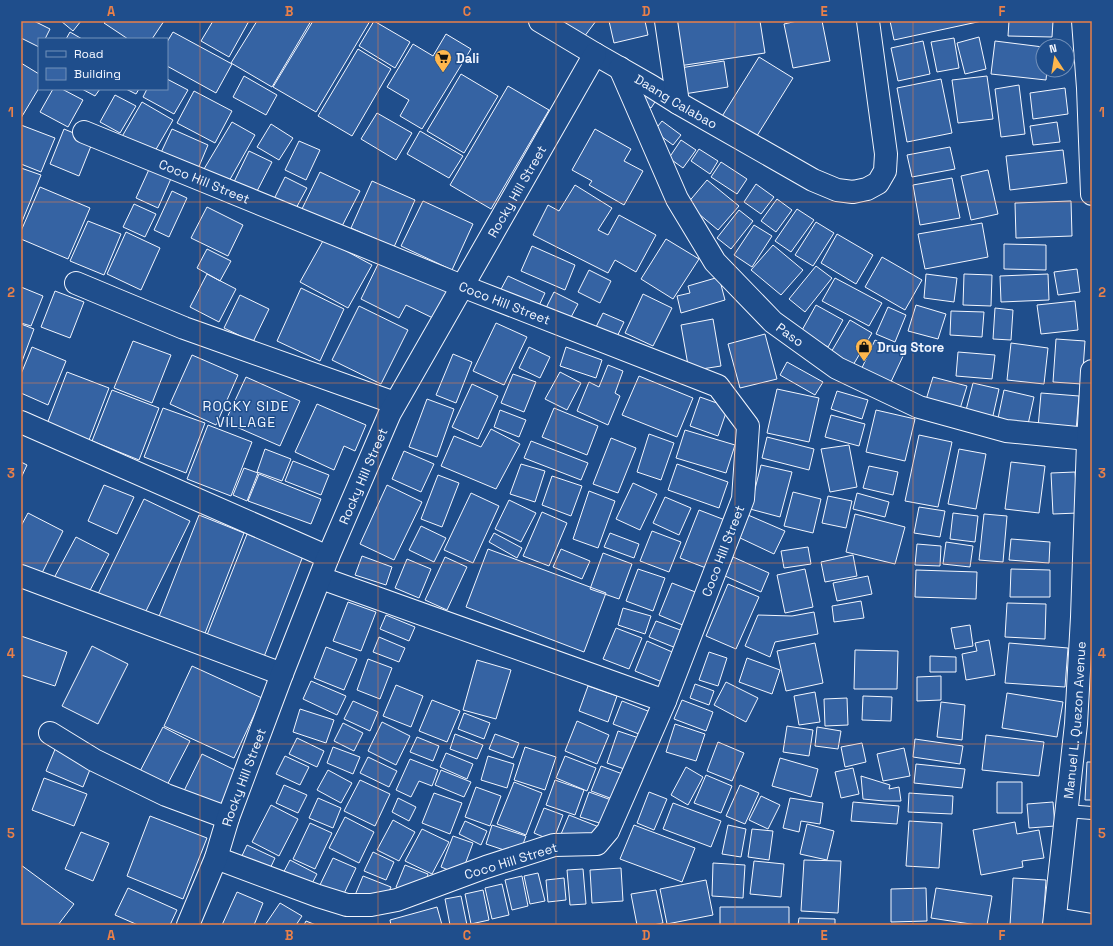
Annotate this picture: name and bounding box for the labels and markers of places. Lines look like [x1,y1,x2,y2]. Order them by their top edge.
supermarket icon: Dali [433,48,453,73]
place label: Dali [456,50,479,67]
shop icon: Drug Store [854,337,874,362]
place label: Drug Store [877,339,944,356]

